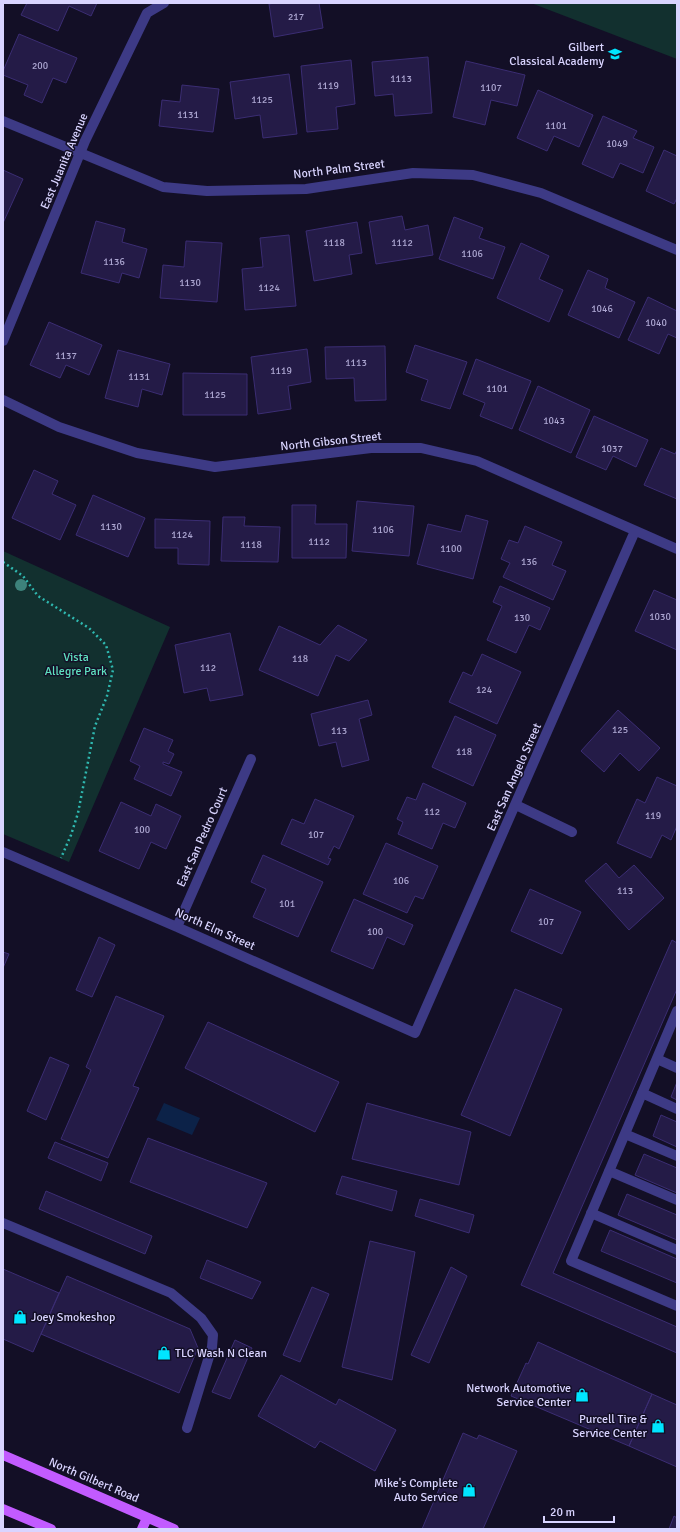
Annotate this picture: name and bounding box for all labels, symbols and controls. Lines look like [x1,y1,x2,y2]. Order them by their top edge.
house number: 217 [288,11,304,23]
place label: Gilbert Classical Academy [509,40,604,69]
school or university icon: Gilbert Classical Academy [607,46,623,62]
house number: 200 [32,60,48,72]
house number: 1113 [390,73,412,85]
house number: 1119 [317,80,339,92]
house number: 1107 [480,82,502,94]
house number: 1125 [251,94,273,106]
house number: 1131 [177,109,199,121]
street label: East Juanita Avenue [37,111,92,212]
house number: 1101 [545,120,567,132]
house number: 1049 [606,138,628,150]
street label: North Palm Street [292,156,386,183]
house number: 1118 [323,237,345,249]
house number: 1112 [391,237,413,249]
house number: 1106 [461,248,483,260]
house number: 1136 [103,256,125,268]
house number: 1130 [179,277,201,289]
house number: 1124 [258,282,280,294]
house number: 1046 [591,303,613,315]
house number: 1040 [645,317,667,329]
house number: 1137 [55,350,77,362]
house number: 1113 [345,357,367,369]
house number: 1119 [270,365,292,377]
house number: 1131 [128,371,150,383]
house number: 1101 [486,383,508,395]
house number: 1125 [204,389,226,401]
house number: 1043 [543,415,565,427]
street label: North Gibson Street [280,429,382,454]
house number: 1037 [601,443,623,455]
house number: 1130 [100,521,122,533]
house number: 1106 [372,524,394,536]
house number: 1124 [171,529,193,541]
house number: 1112 [308,536,330,548]
house number: 1118 [240,539,262,551]
house number: 1100 [440,543,462,555]
house number: 136 [521,556,537,568]
house number: 1030 [649,611,671,623]
house number: 130 [514,612,530,624]
park label: Vista Allegre Park [45,650,107,679]
house number: 118 [292,653,308,665]
house number: 112 [200,662,216,674]
house number: 124 [476,684,493,696]
street label: East San Angelo Street [484,721,545,834]
house number: 125 [612,724,628,736]
house number: 113 [331,725,347,737]
house number: 118 [456,746,472,758]
street label: East San Pedro Court [174,785,231,889]
house number: 112 [424,806,440,818]
house number: 119 [645,810,661,822]
house number: 100 [134,824,150,836]
house number: 107 [308,829,324,841]
house number: 106 [393,875,409,887]
house number: 113 [617,885,633,897]
house number: 101 [279,898,295,910]
street label: North Elm Street [172,905,257,954]
house number: 107 [538,916,554,928]
house number: 100 [367,926,383,938]
shop icon: Joey Smokeshop [12,1309,28,1325]
place label: Joey Smokeshop [31,1310,115,1325]
shop icon: TLC Wash N Clean [156,1345,172,1361]
place label: TLC Wash N Clean [175,1346,267,1361]
place label: Network Automotive Service Center [466,1381,572,1410]
shop icon: Network Automotive Service Center [574,1387,590,1403]
place label: Purcell Tire & Service Center [573,1412,648,1441]
shop icon: Purcell Tire & Service Center [650,1418,666,1434]
street label: North Gilbert Road [46,1455,141,1506]
place label: Mike's Complete Auto Service [374,1476,458,1505]
shop icon: Mike's Complete Auto Service [461,1482,477,1498]
scale bar [544,1498,614,1524]
text: 20 m [550,1505,575,1520]

